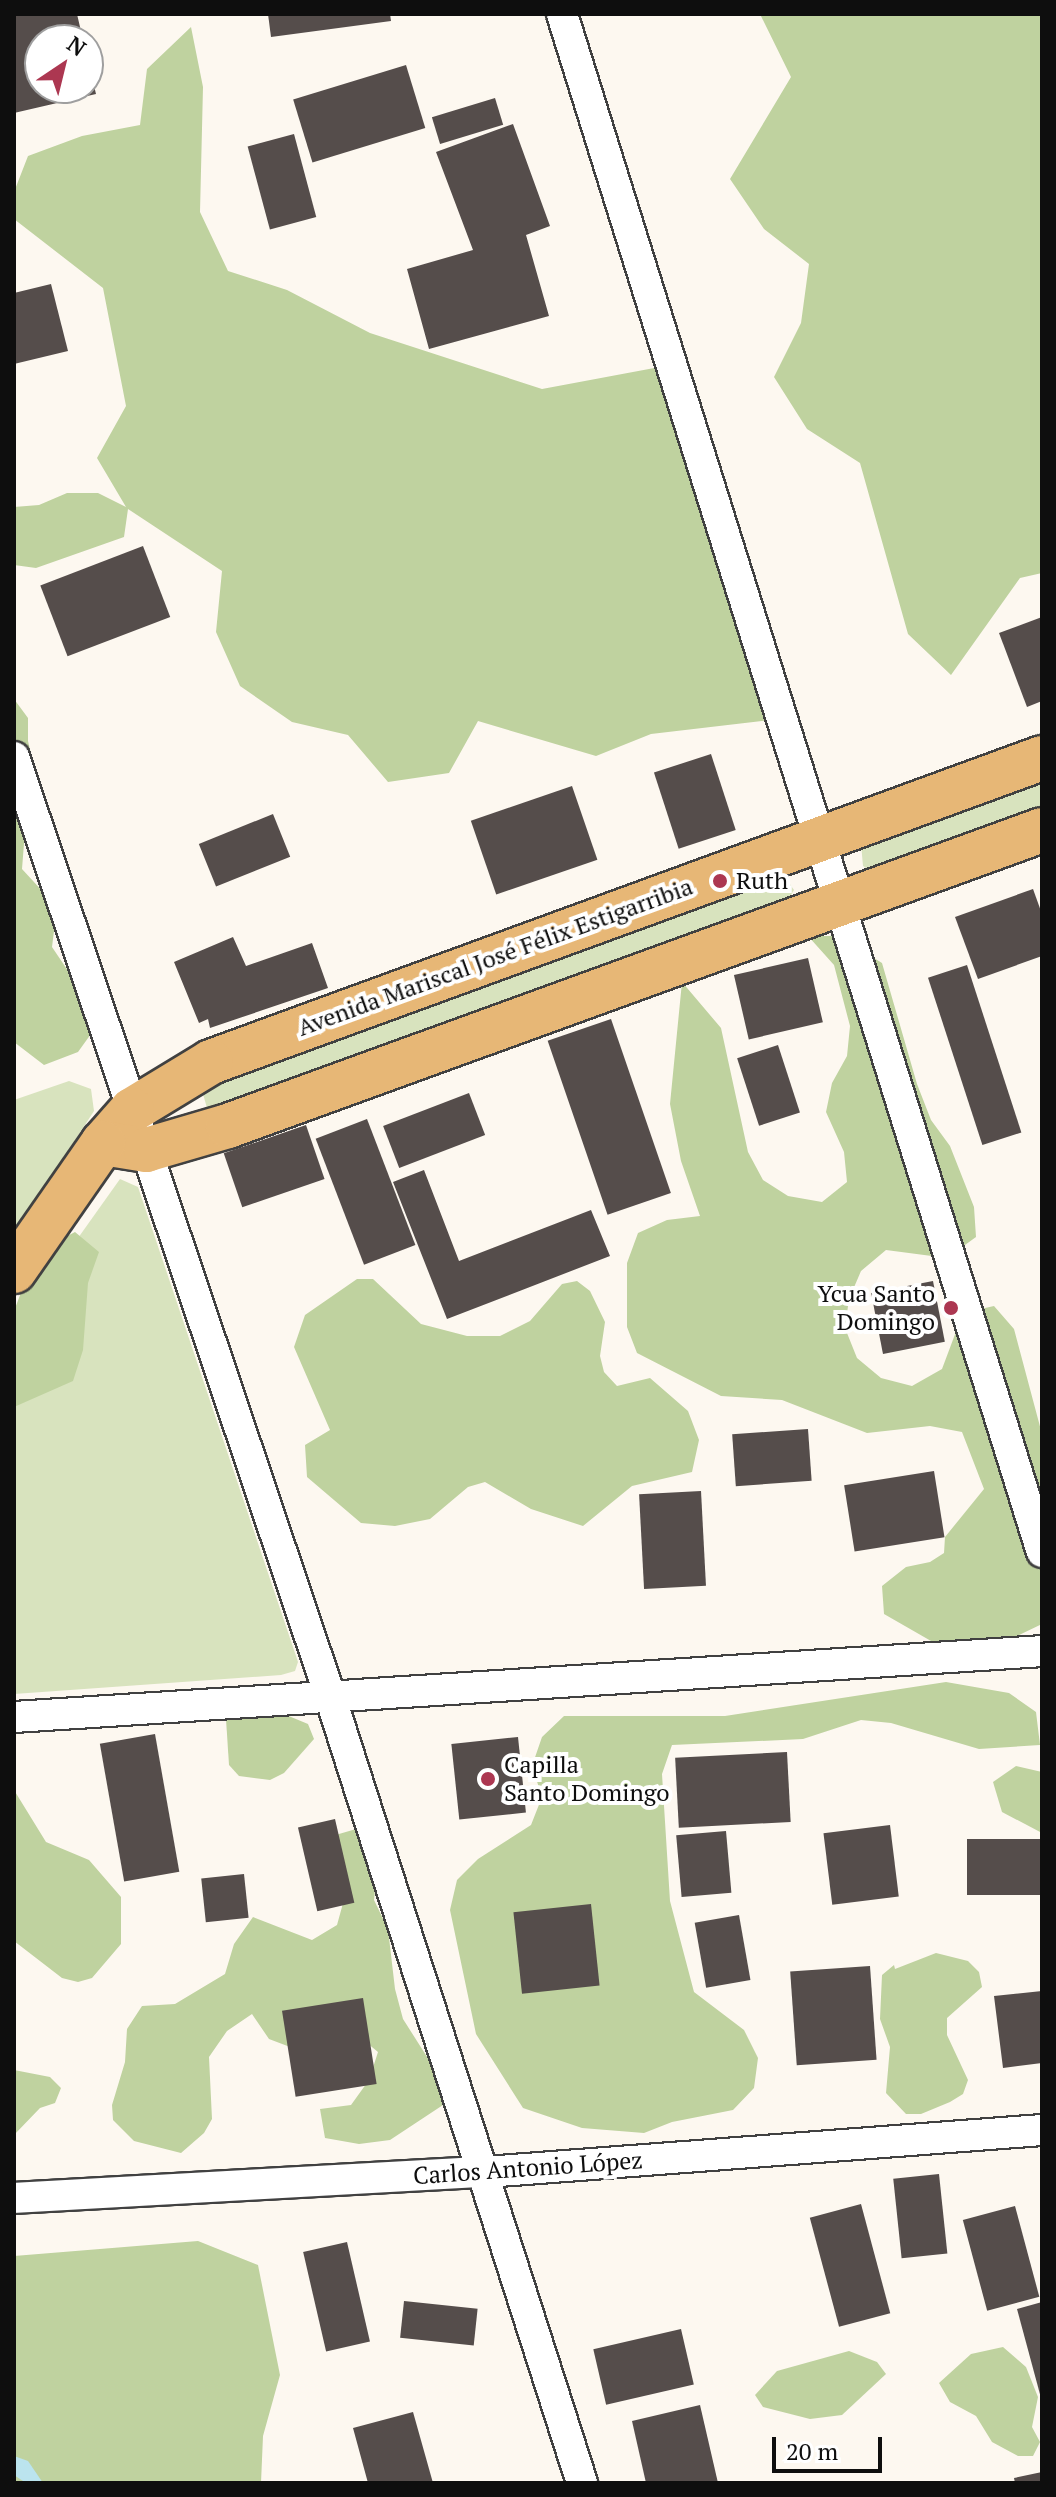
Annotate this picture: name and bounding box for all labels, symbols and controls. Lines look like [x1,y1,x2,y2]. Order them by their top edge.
north arrow [24,24,104,104]
text: N [62,29,92,62]
place label: Ruth [736,867,788,895]
street label: Avenida Mariscal José Félix Estigarribia [294,872,696,1042]
marker: Ruth [711,872,729,890]
place label: Ycua Santo Domingo [817,1280,935,1336]
marker: Ycua Santo Domingo [942,1299,960,1317]
place label: Capilla Santo Domingo [504,1751,670,1807]
marker: Capilla Santo Domingo [479,1770,497,1788]
street label: Carlos Antonio López [412,2146,644,2190]
scale bar [776,2421,886,2471]
text: 20 m [786,2435,838,2467]

